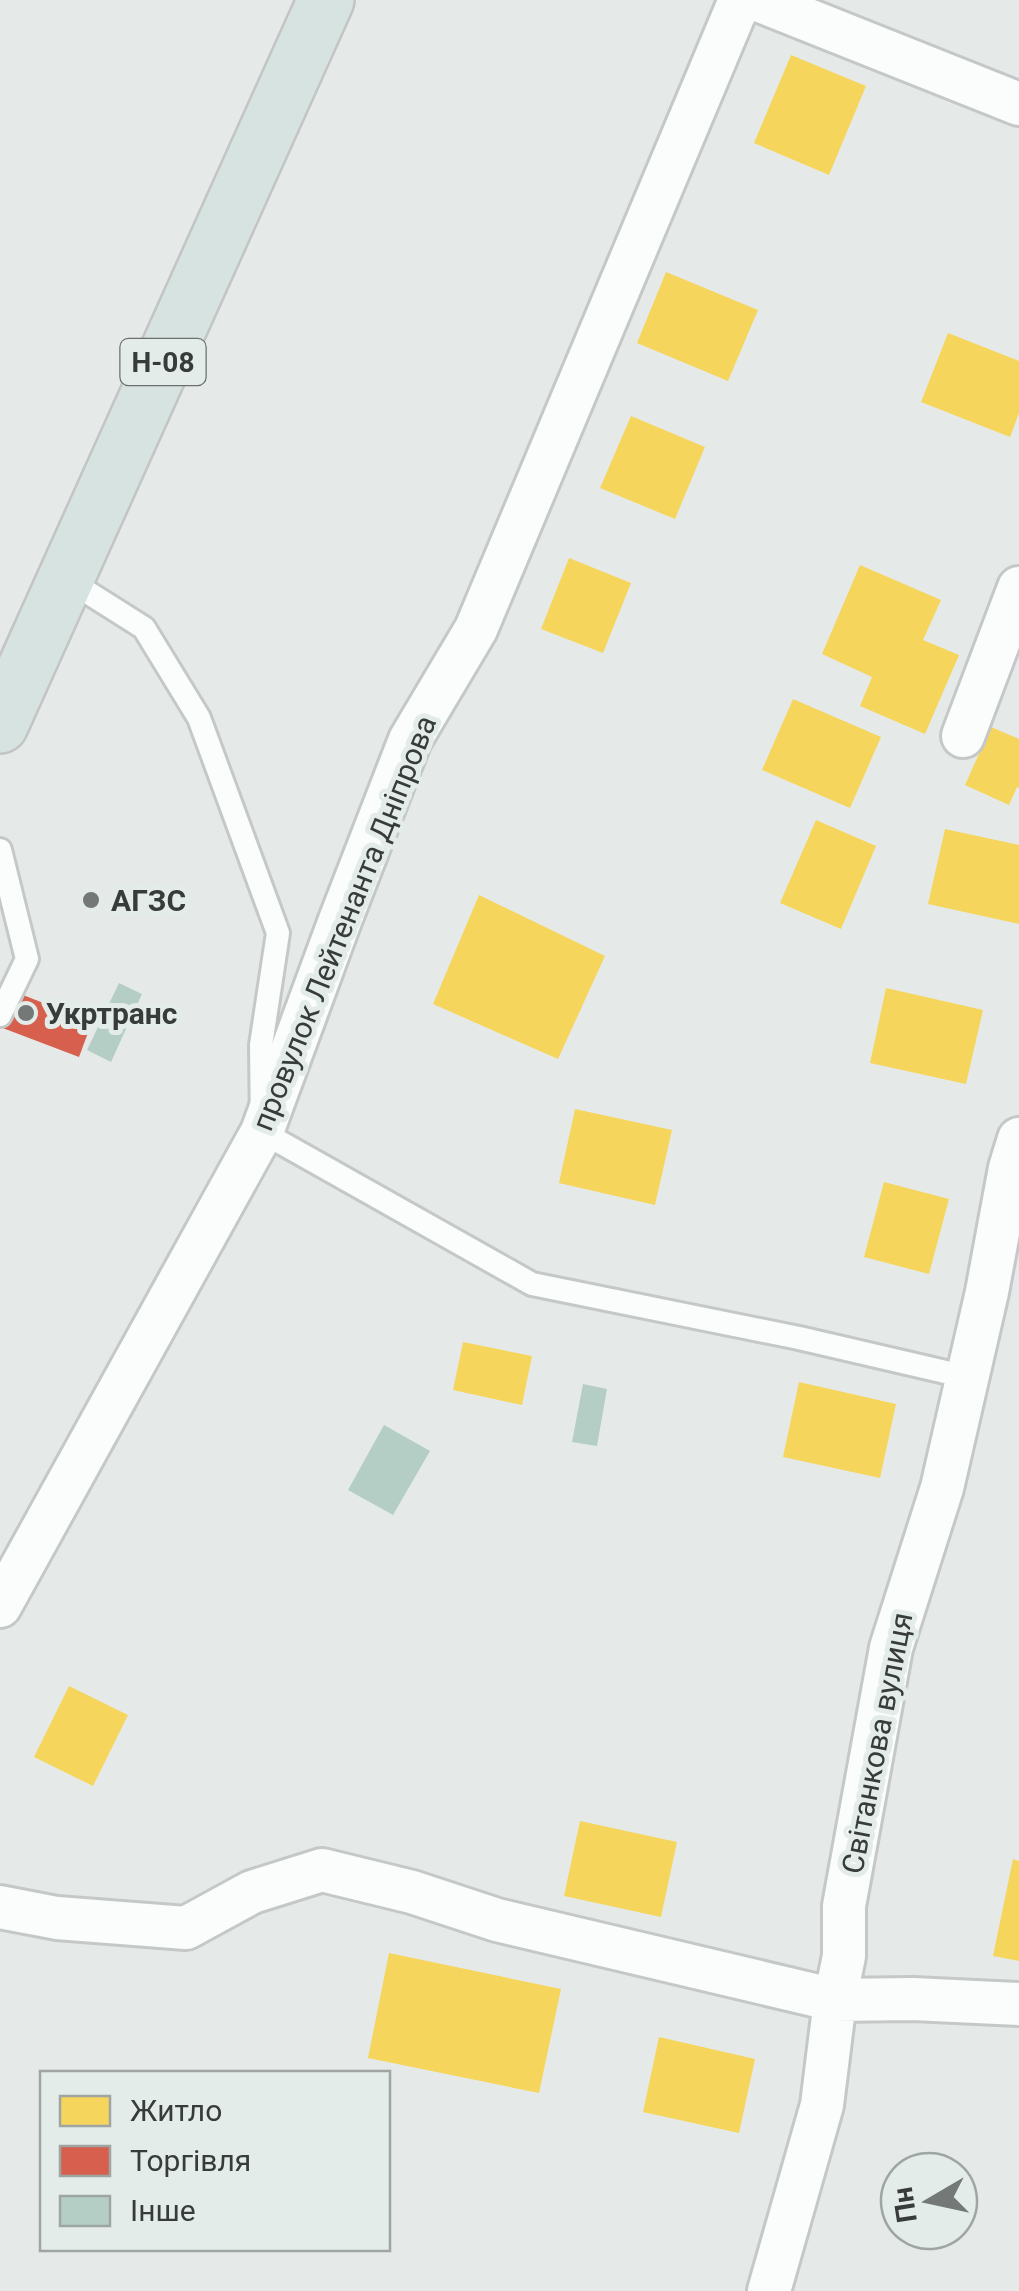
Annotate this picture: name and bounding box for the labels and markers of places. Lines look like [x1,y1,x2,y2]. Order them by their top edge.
place label: АГЗС [111,883,186,918]
marker: АГЗС [80,889,102,911]
place label: Укртранс [46,996,177,1031]
marker: Укртранс [15,1002,37,1024]

